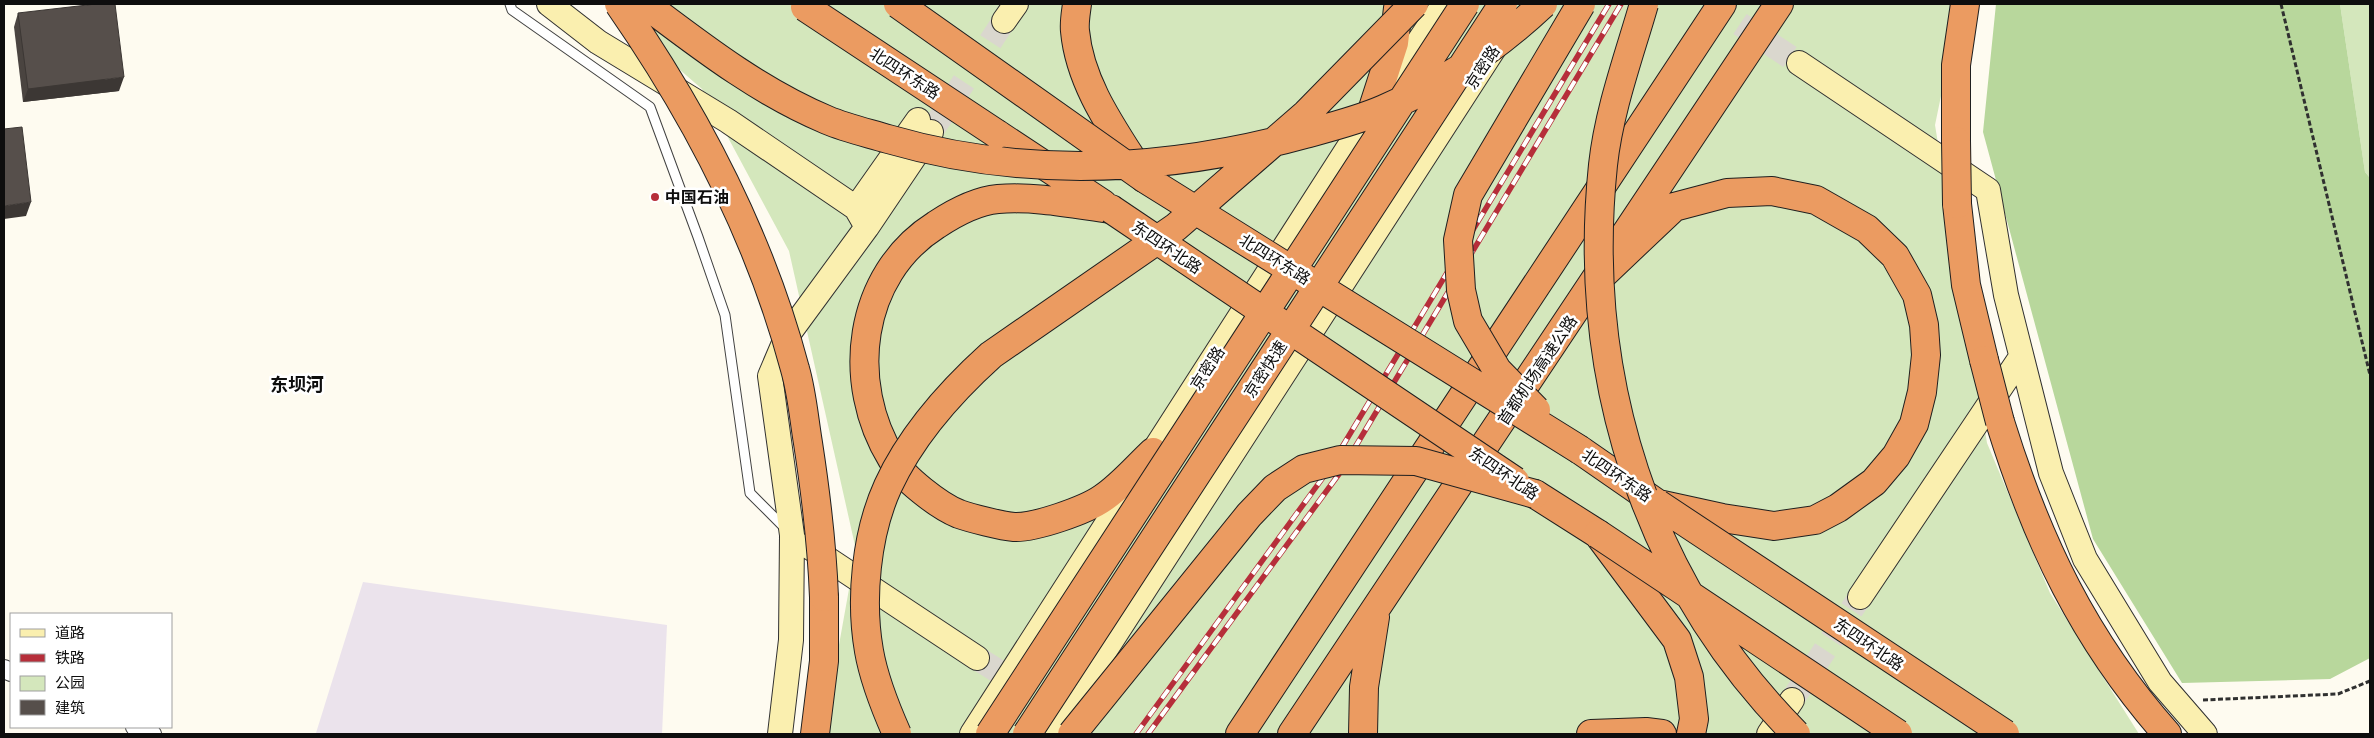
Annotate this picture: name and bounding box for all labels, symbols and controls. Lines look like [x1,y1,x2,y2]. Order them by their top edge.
street label: 京密路 [1460,41,1506,94]
street label: 北四环东路 [864,42,945,106]
place label: 中国石油 [665,186,729,210]
marker: 中国石油 [649,191,661,203]
street label: 东四环北路 [1127,216,1206,280]
street label: 北四环东路 [1234,228,1315,291]
street label: 首都机场高速公路 [1492,311,1584,430]
street label: 京密快速 [1238,336,1293,403]
street label: 京密路 [1185,342,1231,395]
district label: 东坝河 [270,372,324,399]
street label: 东四环北路 [1464,442,1543,506]
street label: 北四环东路 [1577,444,1656,508]
legend [10,613,172,728]
street label: 东四环北路 [1829,613,1908,677]
text: 道路 [55,622,85,645]
text: 铁路 [55,647,85,670]
text: 公园 [55,672,85,695]
text: 建筑 [55,697,85,720]

